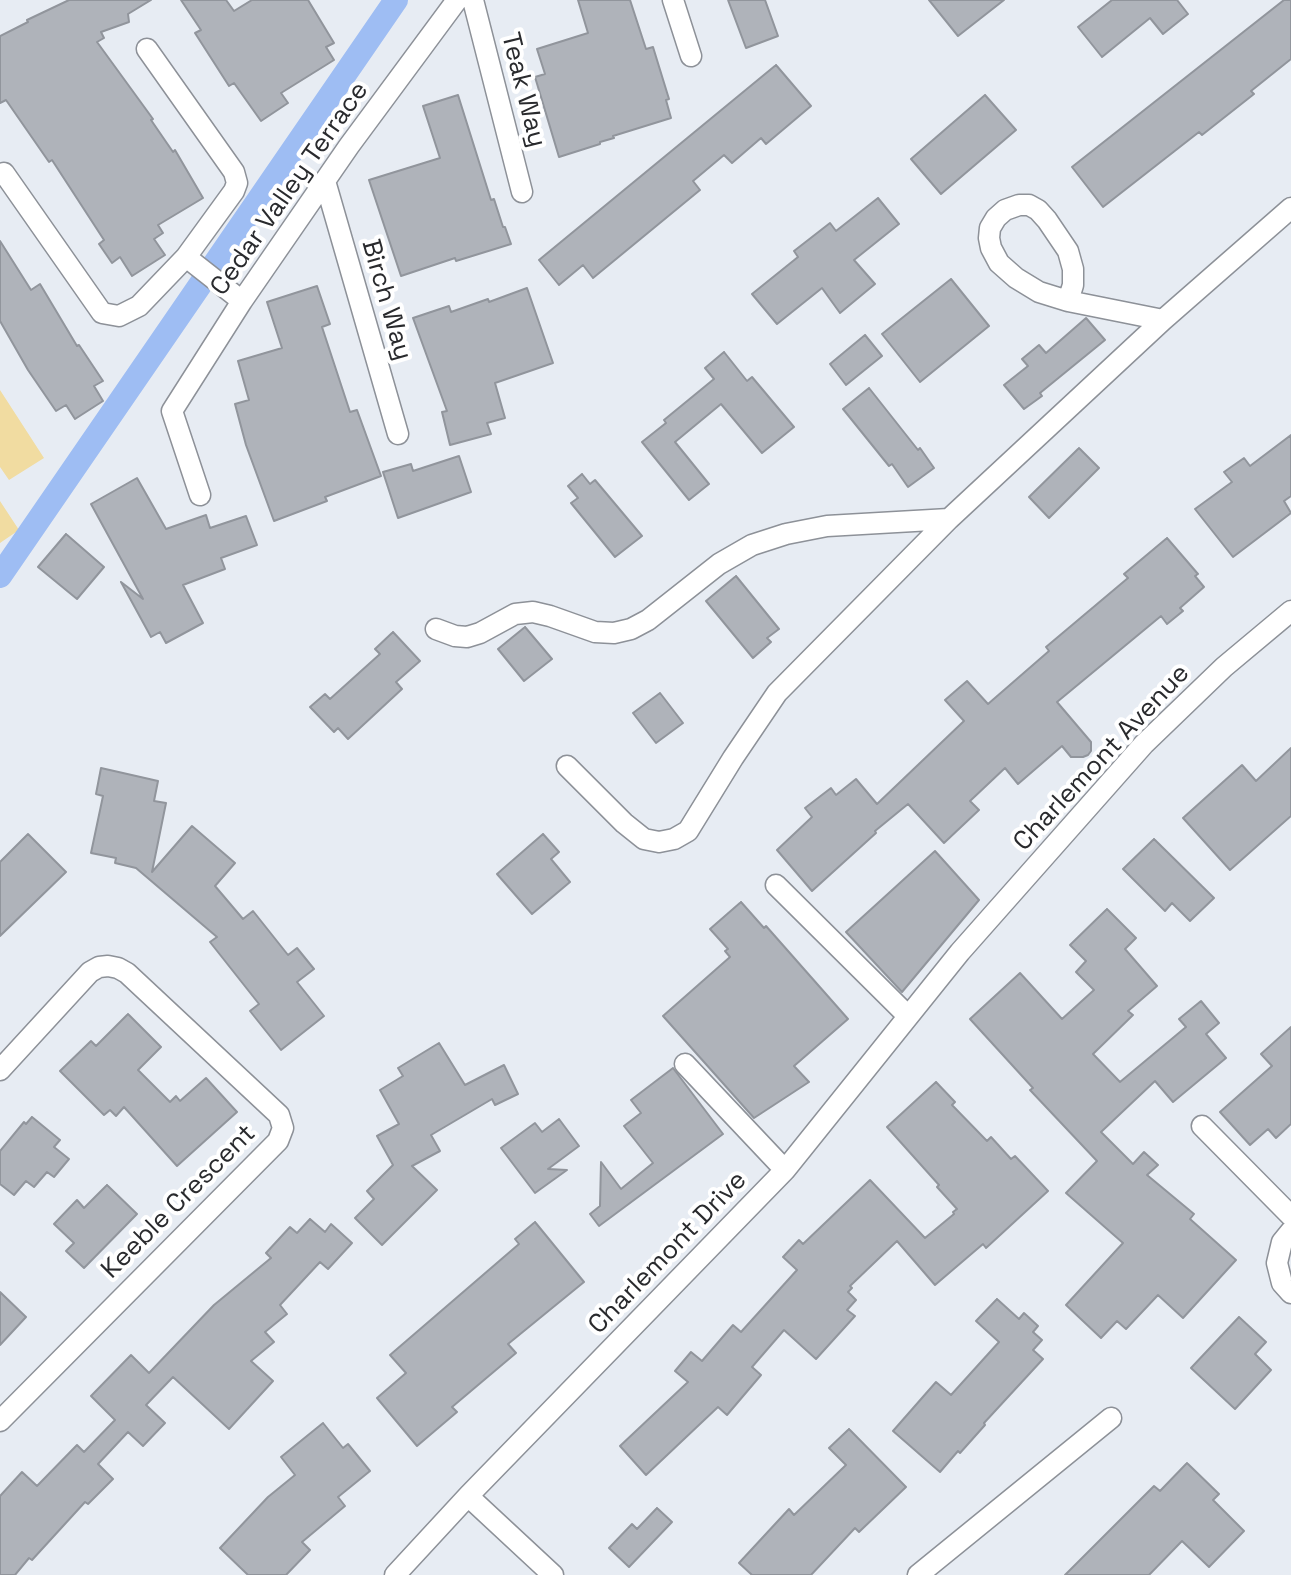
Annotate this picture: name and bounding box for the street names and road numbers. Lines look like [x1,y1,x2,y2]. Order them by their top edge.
street label: Teak Way [494,30,552,150]
street label: Cedar Valley Terrace [204,76,376,302]
street label: Birch Way [354,236,418,364]
street label: Charlemont Avenue [1008,658,1196,858]
street label: Keeble Crescent [96,1119,262,1285]
street label: Charlemont Drive [582,1165,754,1341]

